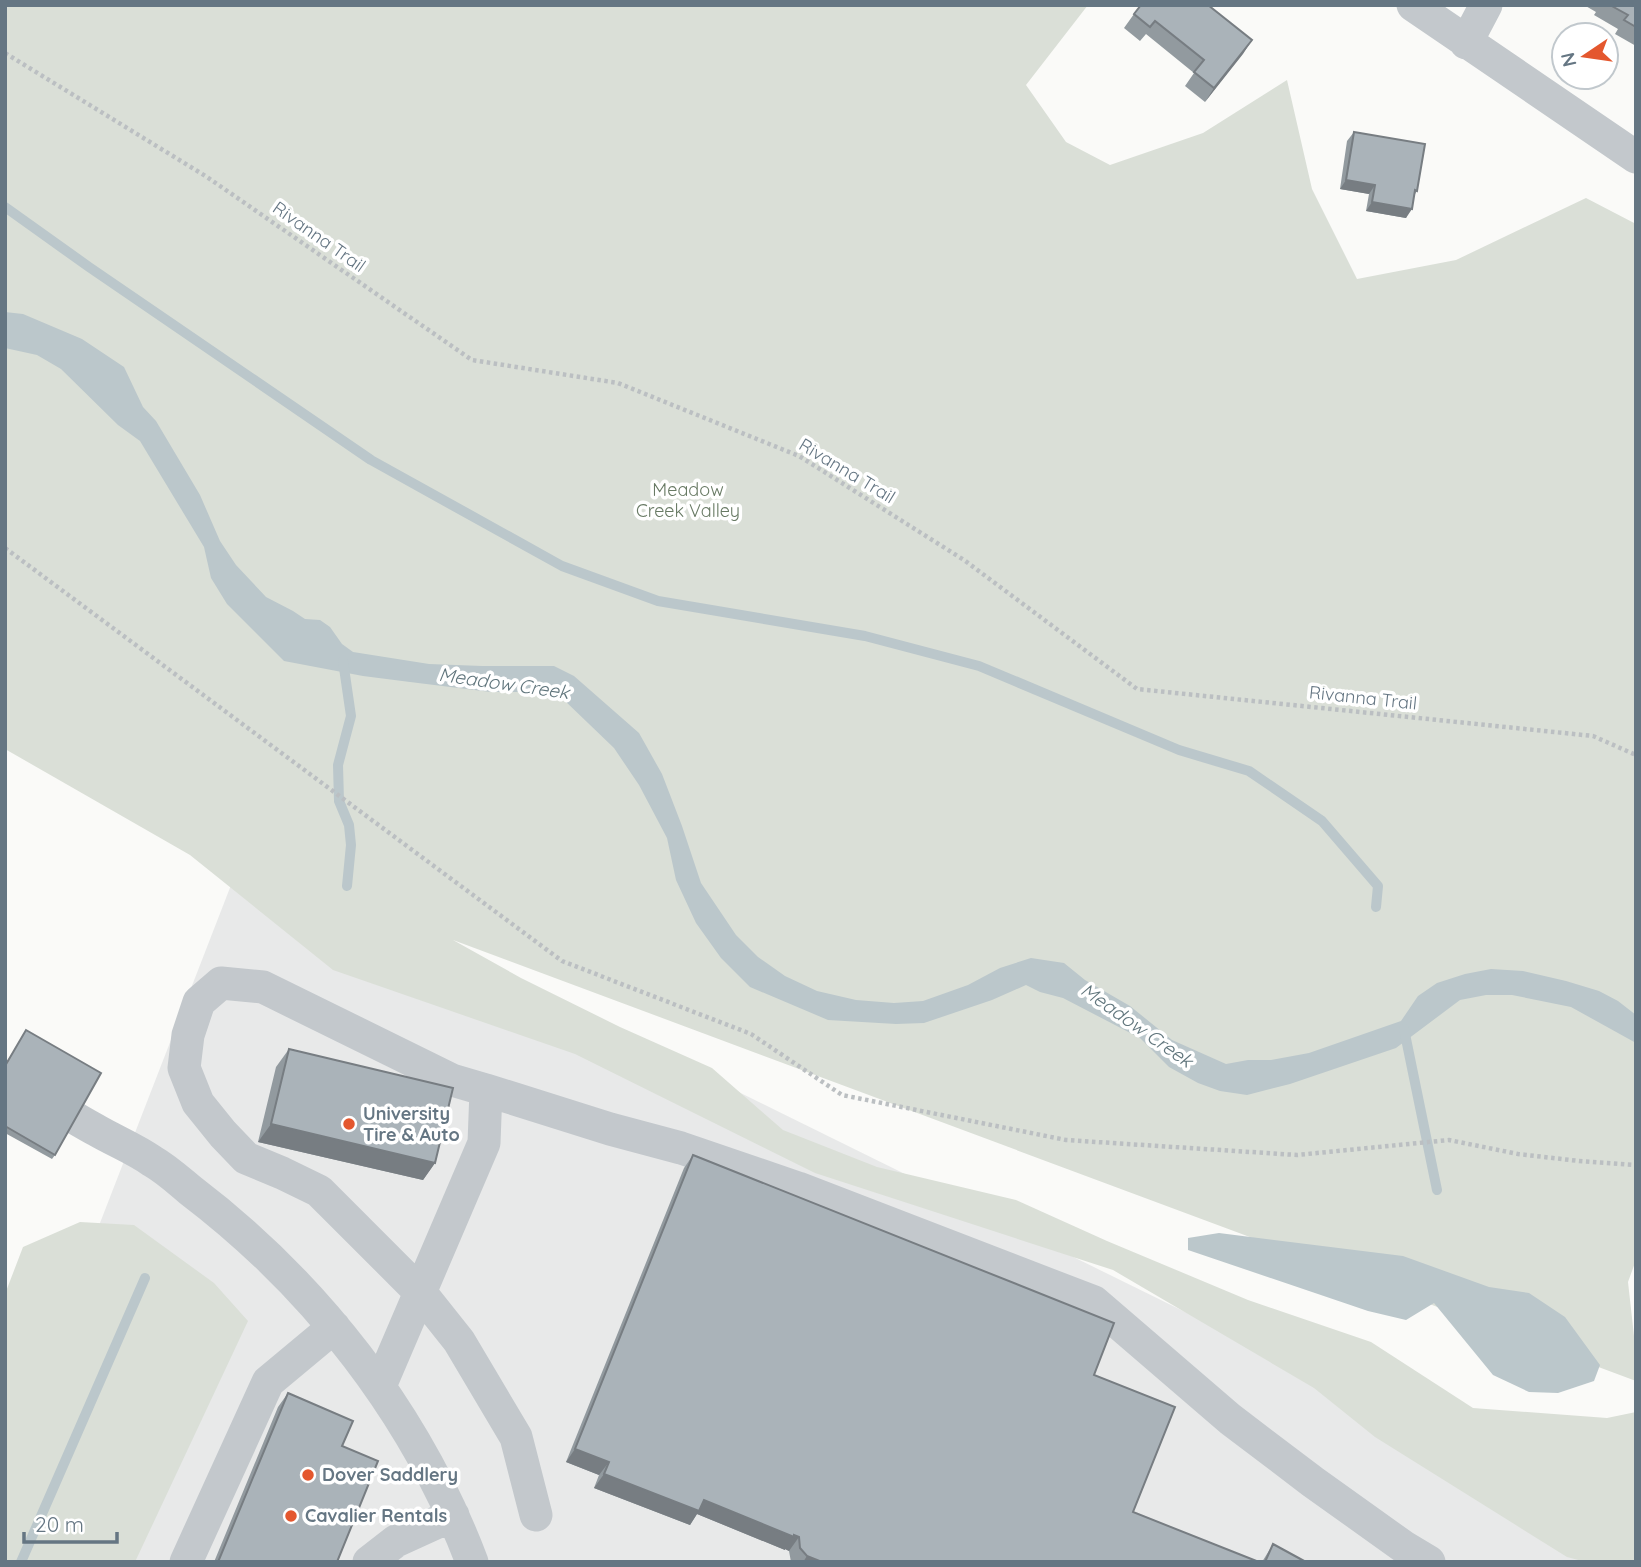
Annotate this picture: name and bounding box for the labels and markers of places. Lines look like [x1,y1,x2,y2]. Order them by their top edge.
place label: University Tire & Auto [363,1102,460,1146]
marker: University Tire & Auto [341,1116,357,1132]
place label: Dover Saddlery [322,1463,458,1486]
marker: Dover Saddlery [300,1467,316,1483]
place label: Cavalier Rentals [305,1504,447,1527]
marker: Cavalier Rentals [283,1508,299,1524]

